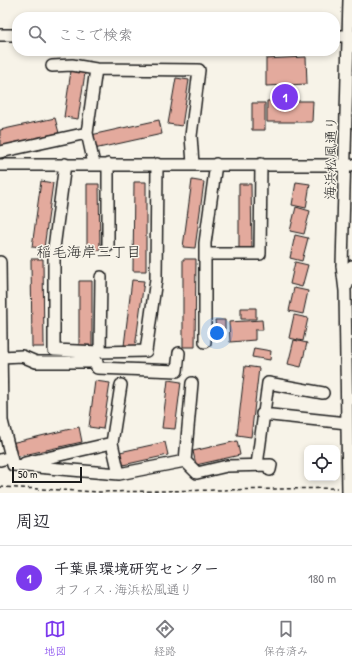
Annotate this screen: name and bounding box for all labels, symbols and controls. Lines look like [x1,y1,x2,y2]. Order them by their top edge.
search box [12,12,340,56]
icon: search [26,23,48,45]
text: ここで検索 [58,24,133,45]
pin: 1 [272,82,298,112]
street label: 海浜松風通り [320,116,340,200]
district label: 稲毛海岸三丁目 [36,241,142,262]
your location [207,323,227,343]
map controls [304,445,340,481]
button: locate [304,445,340,481]
scale bar [12,465,82,484]
text: 50 m [18,467,38,481]
text: 周辺 [16,509,50,532]
text: 千葉県環境研究センター [54,558,219,579]
text: 1 [27,569,31,587]
text: 180 m [308,569,336,587]
text: オフィス · 海浜松風通り [54,580,193,598]
tab: 地図 [44,618,66,658]
tab: 経路 [154,618,176,658]
tab: 保存済み [264,618,308,658]

